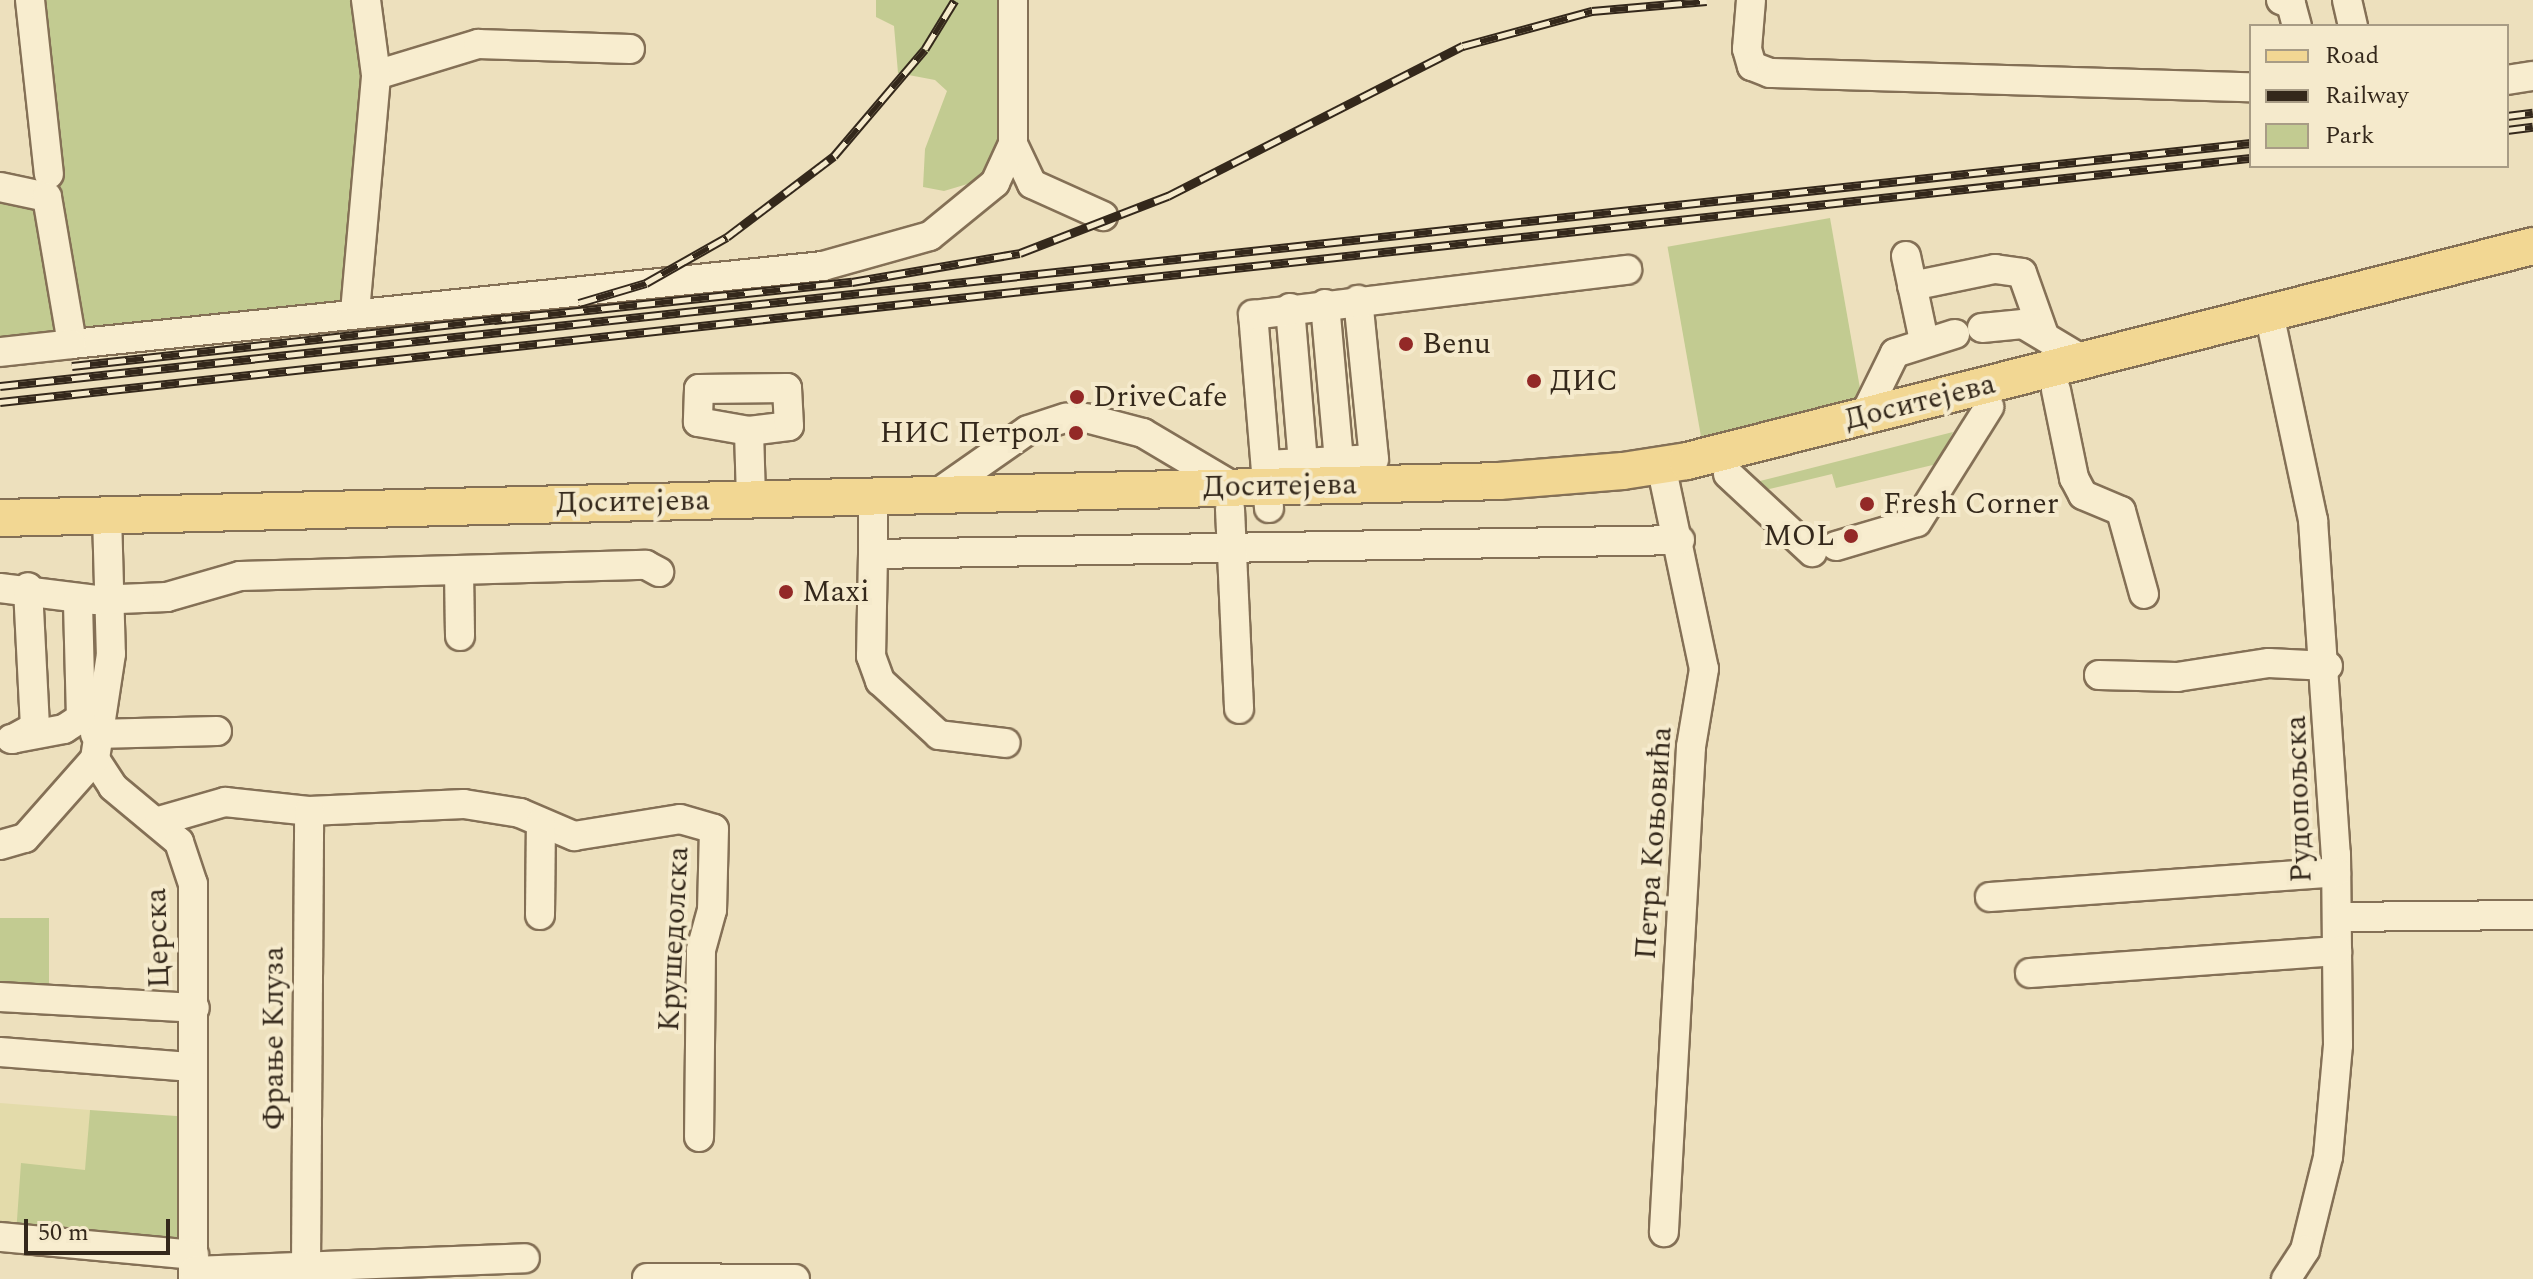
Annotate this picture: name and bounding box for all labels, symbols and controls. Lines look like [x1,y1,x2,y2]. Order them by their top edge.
legend [2249,24,2509,168]
text: Road [2325,38,2379,74]
text: Railway [2325,78,2409,114]
text: Park [2325,118,2375,154]
place label: Benu [1422,326,1491,362]
marker: Benu [1397,335,1415,353]
place label: ДИС [1550,363,1618,399]
street label: Доситејева [1841,366,1999,438]
marker: ДИС [1525,372,1543,390]
place label: DriveCafe [1093,379,1227,415]
marker: DriveCafe [1068,388,1086,406]
place label: НИС Петрол [880,415,1060,451]
marker: НИС Петрол [1067,424,1085,442]
street label: Доситејева [1203,467,1357,505]
street label: Доситејева [556,483,710,521]
place label: Fresh Corner [1883,486,2059,522]
marker: Fresh Corner [1858,495,1876,513]
place label: MOL [1763,518,1835,554]
marker: MOL [1842,527,1860,545]
place label: Maxi [802,574,870,610]
marker: Maxi [777,583,795,601]
street label: Рудопољска [2278,715,2320,883]
street label: Петра Коњовића [1628,725,1680,961]
street label: Крушедолска [651,846,697,1032]
street label: Церска [138,887,178,989]
street label: Фрање Клуза [256,946,292,1130]
scale bar [28,1203,174,1253]
text: 50 m [38,1215,89,1251]

